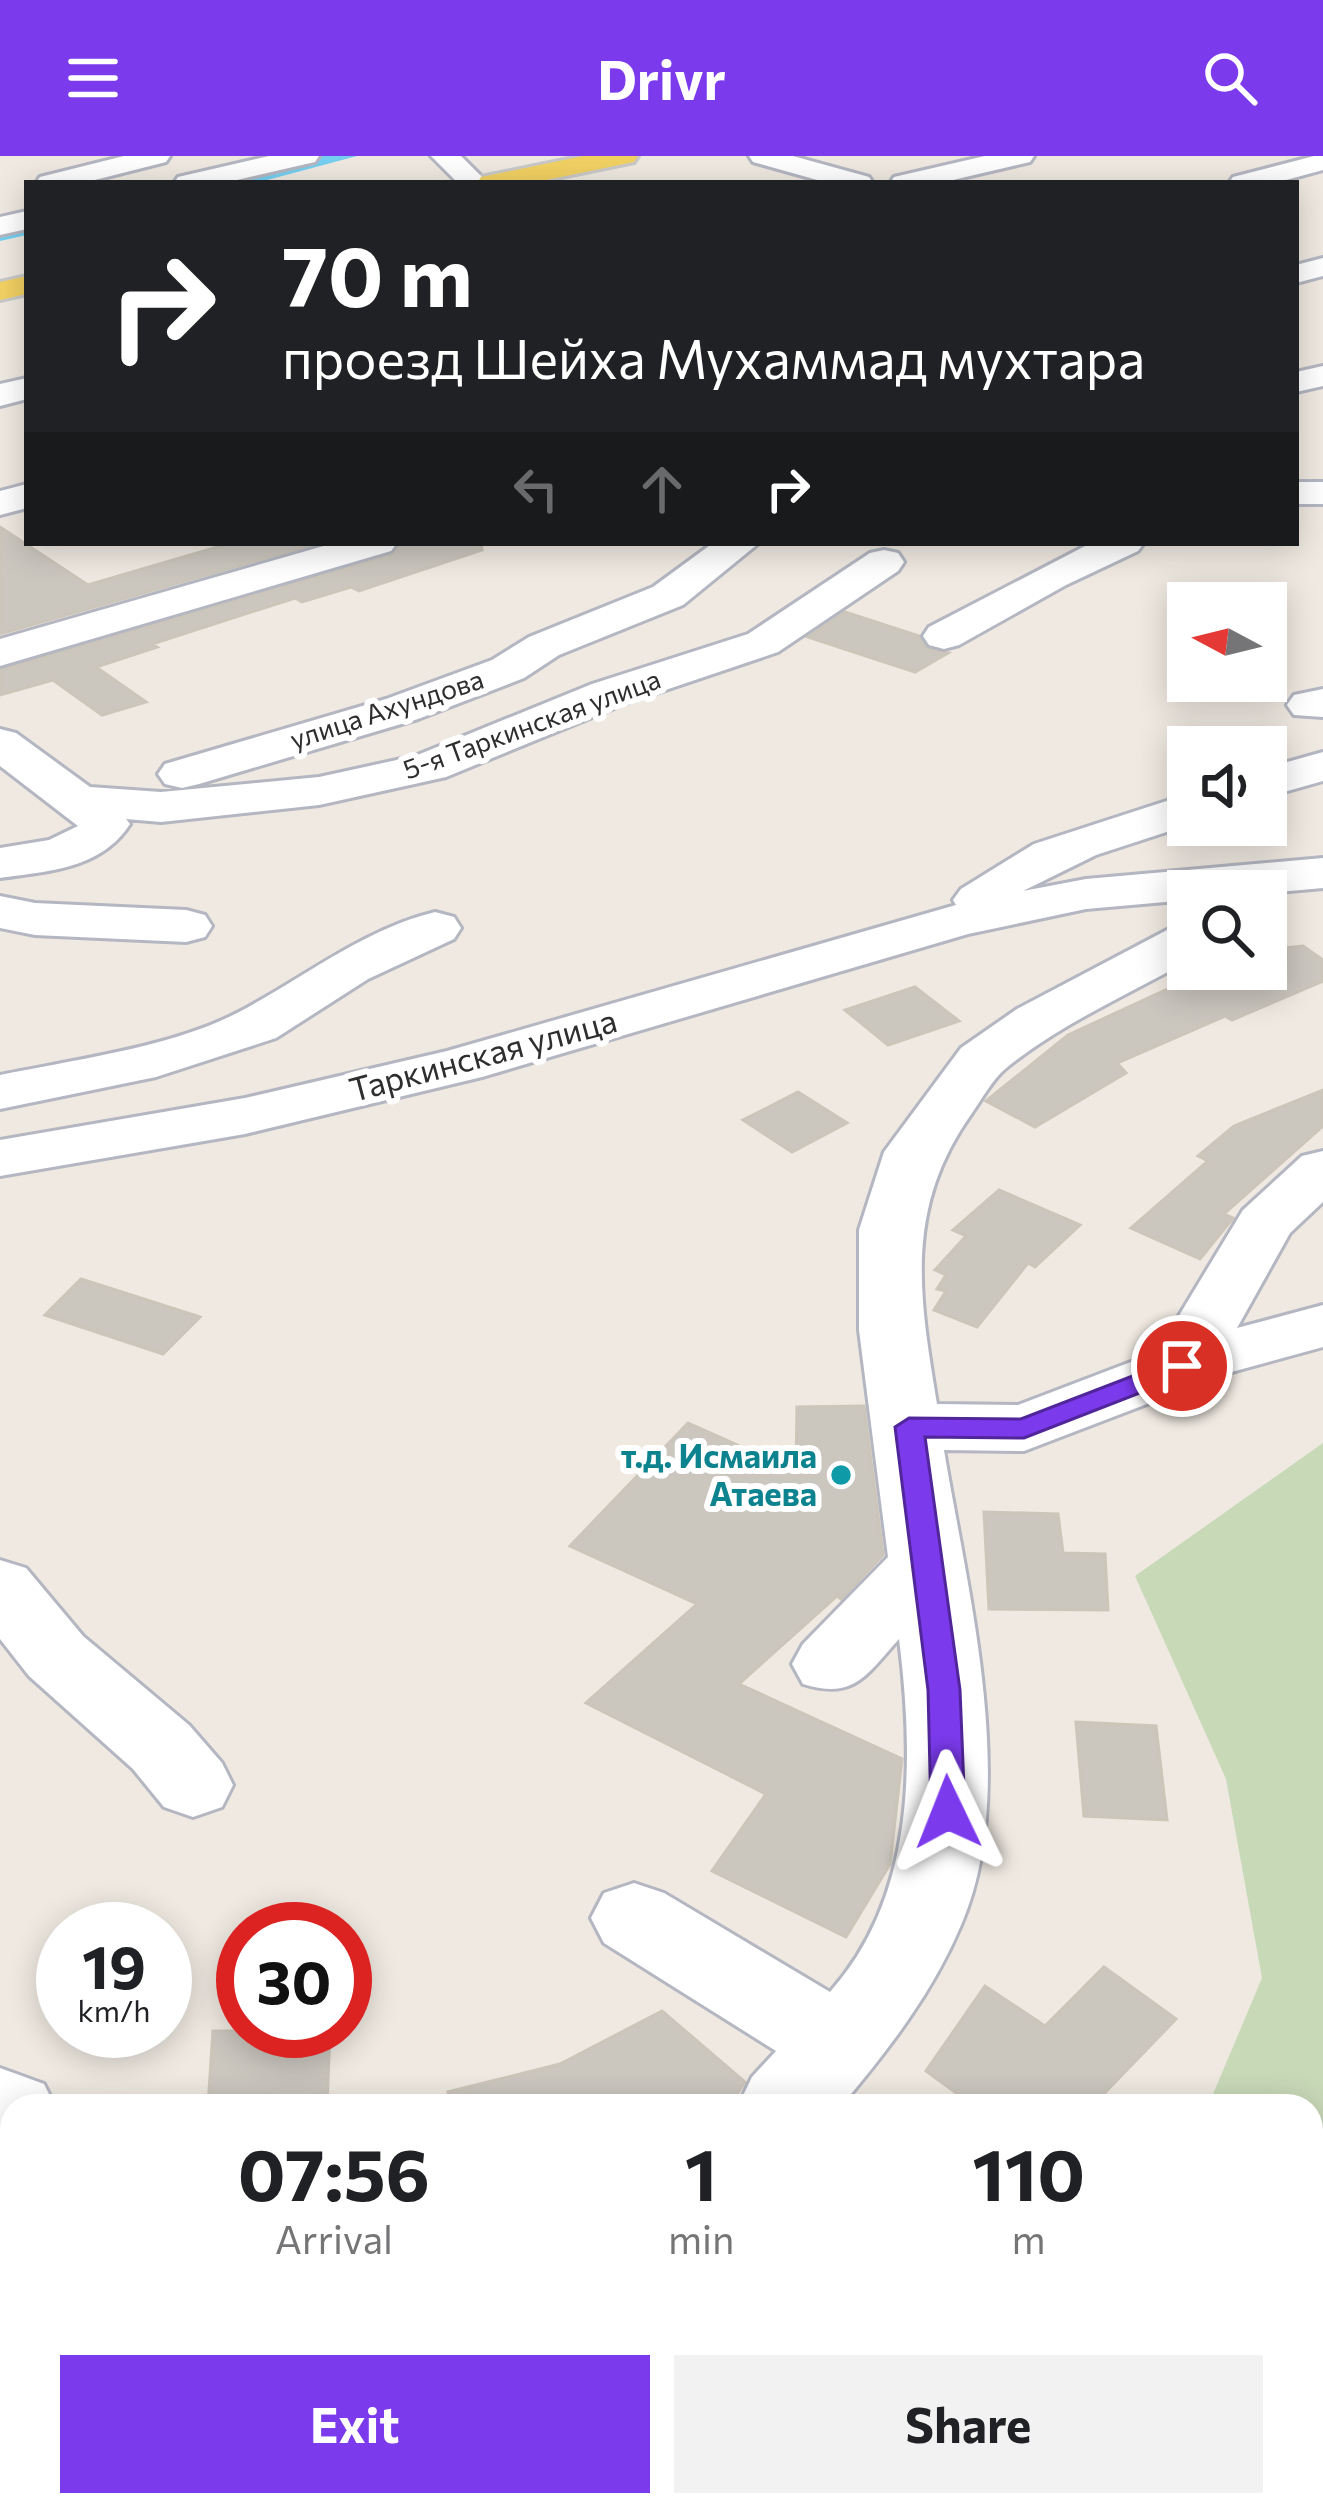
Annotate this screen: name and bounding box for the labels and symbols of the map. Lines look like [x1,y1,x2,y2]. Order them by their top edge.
north arrow [1167,582,1287,702]
street label: улица Ахундова [286,662,488,755]
street label: 5-я Таркинская улица [398,662,665,786]
street label: Таркинская улица [344,998,621,1109]
pin [1131,1315,1233,1417]
place label: т.д. Исмаила Атаева [621,1434,817,1513]
marker: т.д. Исмаила Атаева [828,1462,854,1488]
position arrow [885,1749,1011,1875]
speed limit sign: 30 [216,1902,372,2058]

